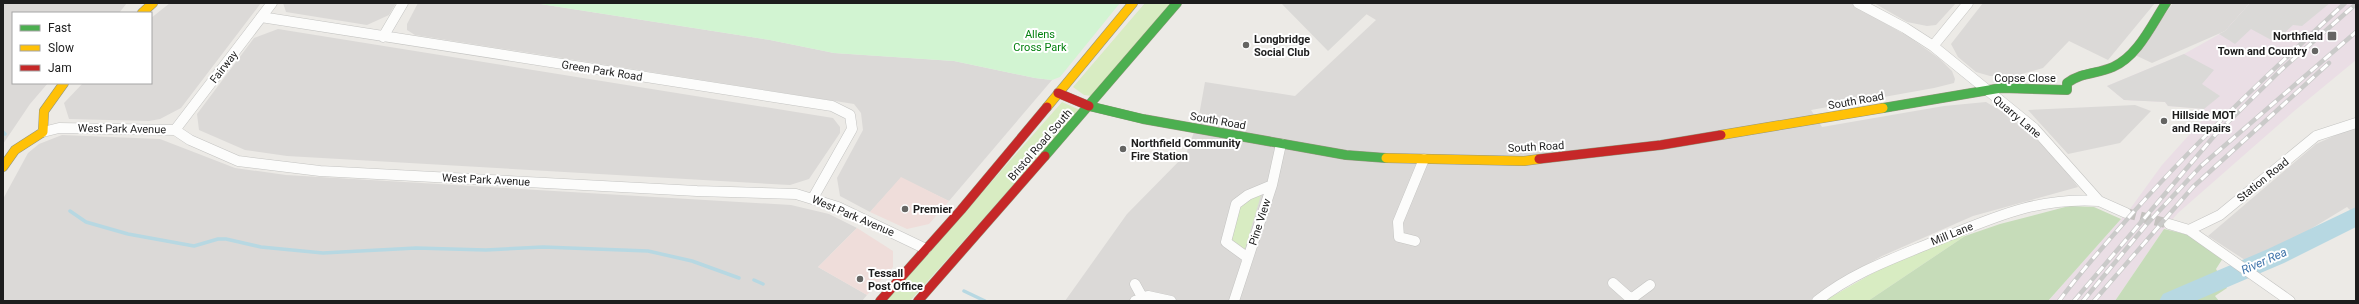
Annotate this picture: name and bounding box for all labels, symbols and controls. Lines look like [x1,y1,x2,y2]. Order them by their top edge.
legend [12,12,152,84]
text: Fast [48,21,71,35]
park label: Allens Cross Park [1013,28,1067,54]
place label: Northfield [2273,30,2323,43]
marker: Northfield [2326,30,2338,42]
place label: Longbridge Social Club [1254,33,1310,59]
marker: Longbridge Social Club [1241,40,1251,50]
text: Slow [48,41,74,55]
place label: Town and Country [2218,45,2307,58]
marker: Town and Country [2310,46,2320,56]
street label: Fairway [207,47,241,86]
street label: Green Park Road [561,58,643,84]
text: Jam [48,61,72,75]
street label: Copse Close [1994,72,2056,85]
street label: South Road [1827,90,1885,112]
street label: Quarry Lane [1990,93,2044,141]
street label: Bristol Road South [1005,107,1075,183]
place label: Hillside MOT and Repairs [2172,109,2236,135]
street label: South Road [1189,110,1247,132]
marker: Hillside MOT and Repairs [2159,116,2169,126]
street label: West Park Avenue [78,122,166,136]
place label: Northfield Community Fire Station [1131,137,1241,163]
street label: South Road [1507,139,1565,155]
marker: Northfield Community Fire Station [1118,144,1128,154]
street label: Station Road [2235,155,2291,205]
street label: West Park Avenue [442,171,531,189]
street label: West Park Avenue [810,193,896,239]
street label: Pine View [1246,196,1274,247]
place label: Premier [913,203,952,216]
marker: Premier [900,204,910,214]
street label: Mill Lane [1929,220,1975,248]
water label: River Rea [2239,245,2289,277]
place label: Tessall Post Office [868,267,923,293]
marker: Tessall Post Office [855,274,865,284]

